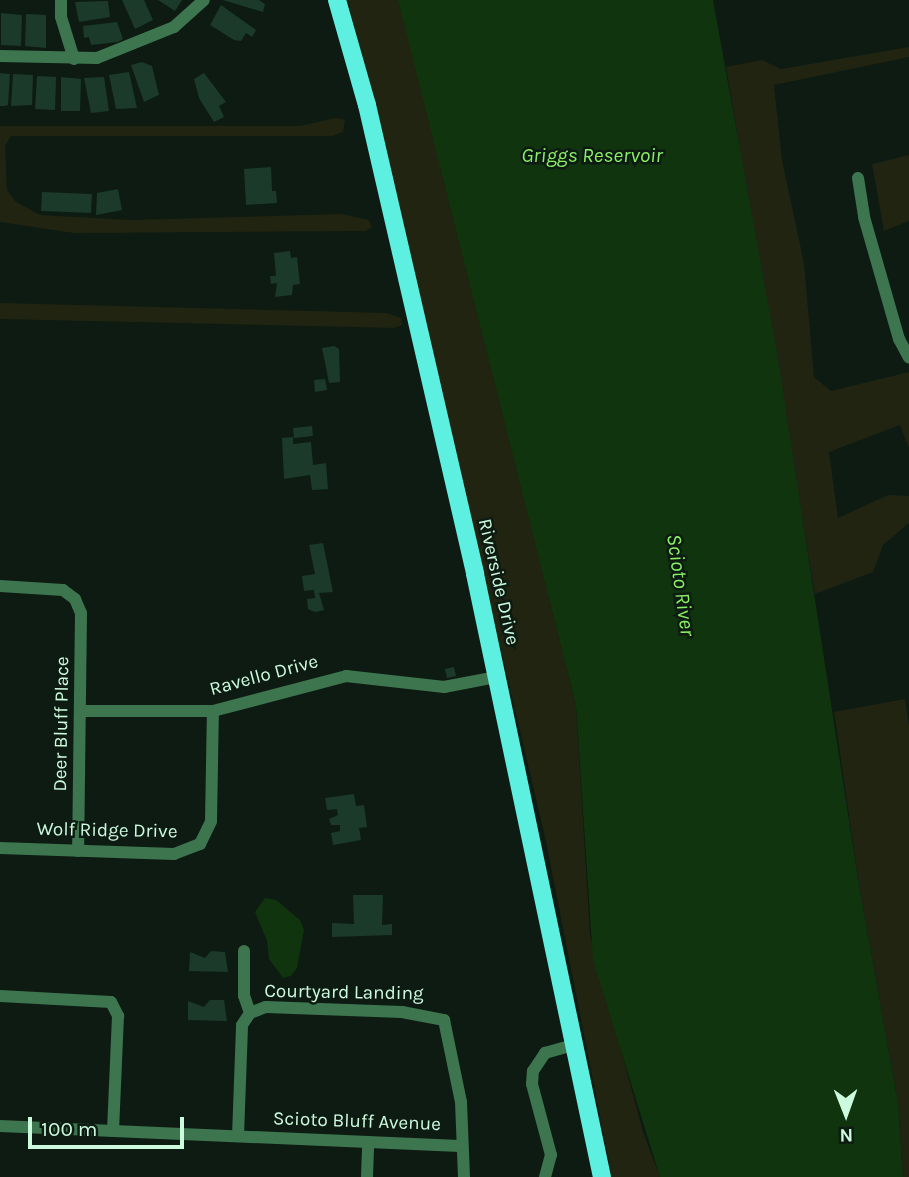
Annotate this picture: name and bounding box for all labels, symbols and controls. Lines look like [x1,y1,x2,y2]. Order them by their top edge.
water label: Griggs Reservoir [521,142,663,168]
street label: Riverside Drive [472,517,524,647]
water label: Scioto River [661,532,701,638]
street label: Ravello Drive [207,651,321,701]
street label: Deer Bluff Place [49,656,75,792]
street label: Wolf Ridge Drive [36,818,178,844]
street label: Courtyard Landing [264,980,424,1006]
north arrow [811,1079,881,1149]
scale bar [32,1104,187,1148]
street label: Scioto Bluff Avenue [273,1108,441,1136]
text: 100 m [41,1117,98,1141]
text: N [839,1124,853,1146]

